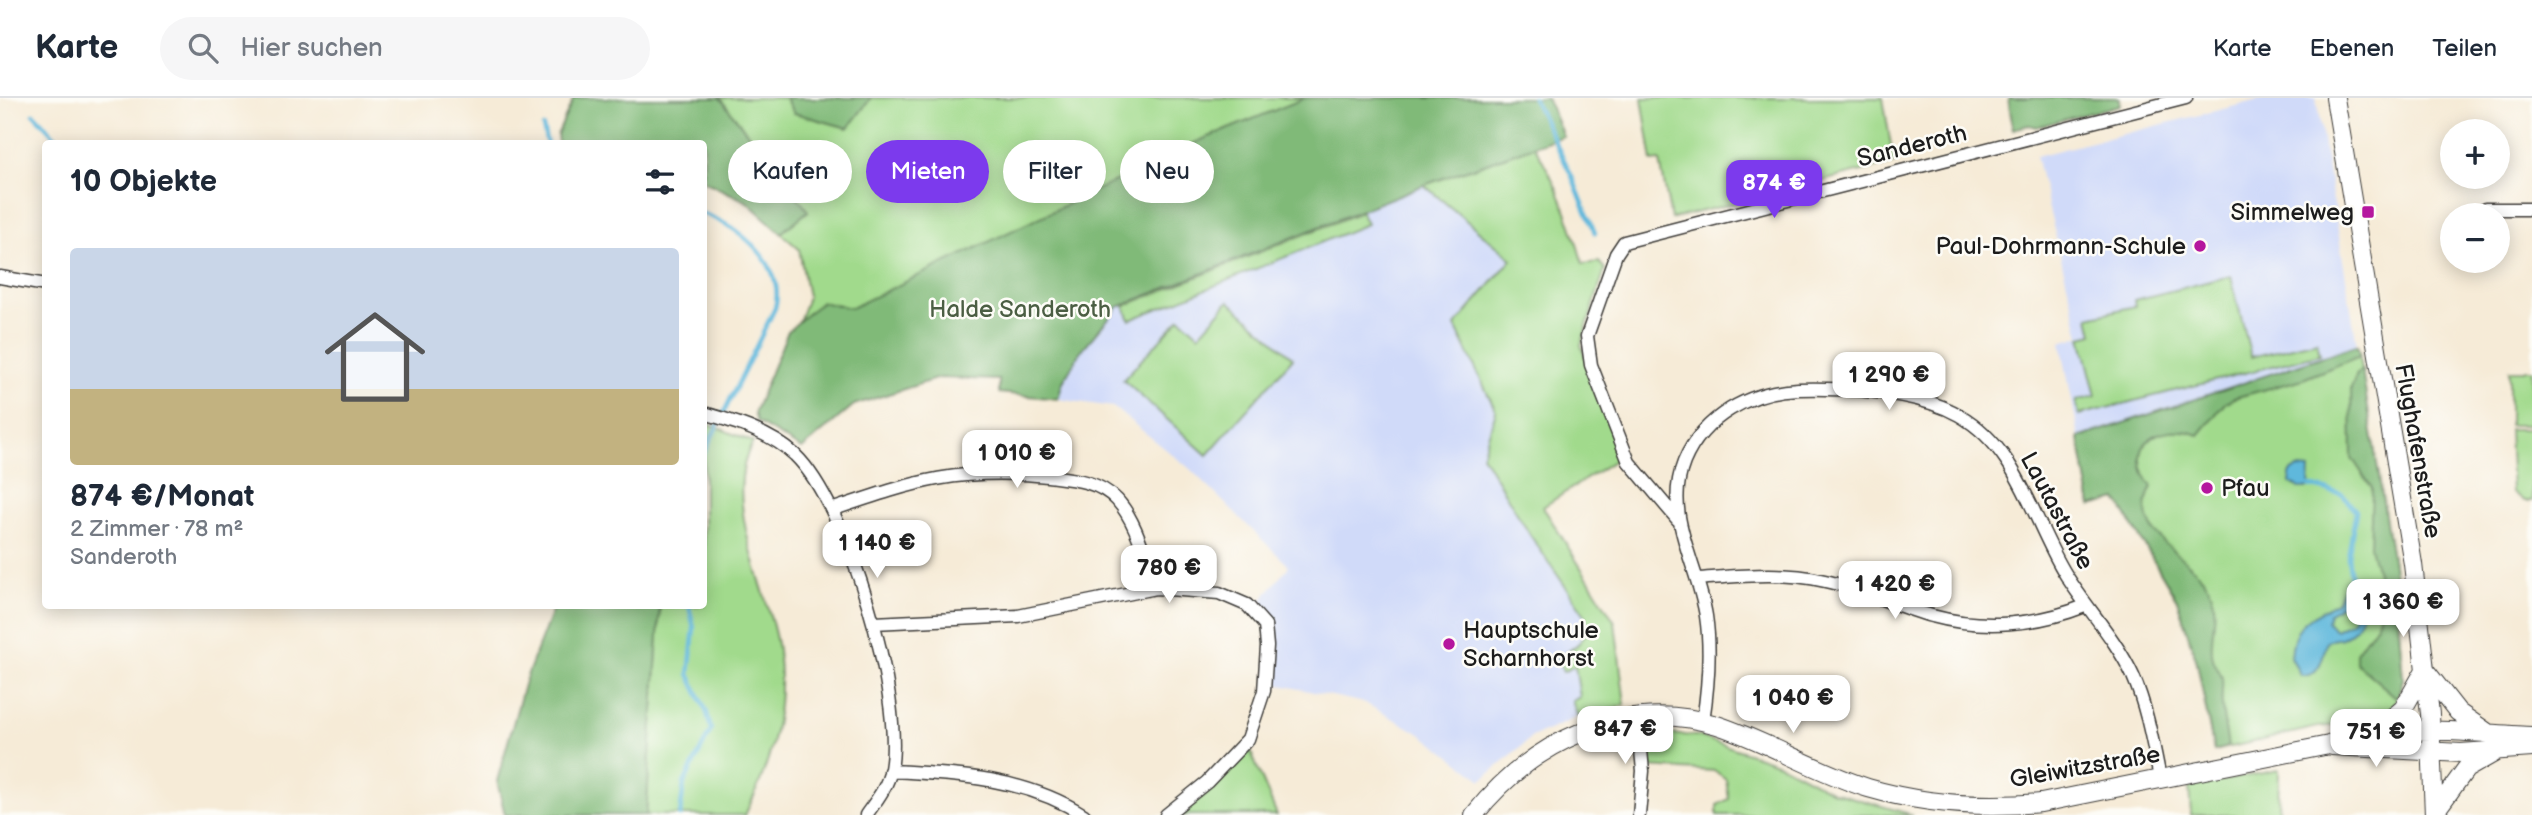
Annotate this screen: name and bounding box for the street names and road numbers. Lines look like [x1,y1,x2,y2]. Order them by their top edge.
street label: Sanderoth [1854,118,1970,174]
street label: Flughafenstraße [2388,362,2448,540]
street label: Lautastraße [2014,447,2100,575]
street label: Gleiwitzstraße [2008,740,2162,794]

